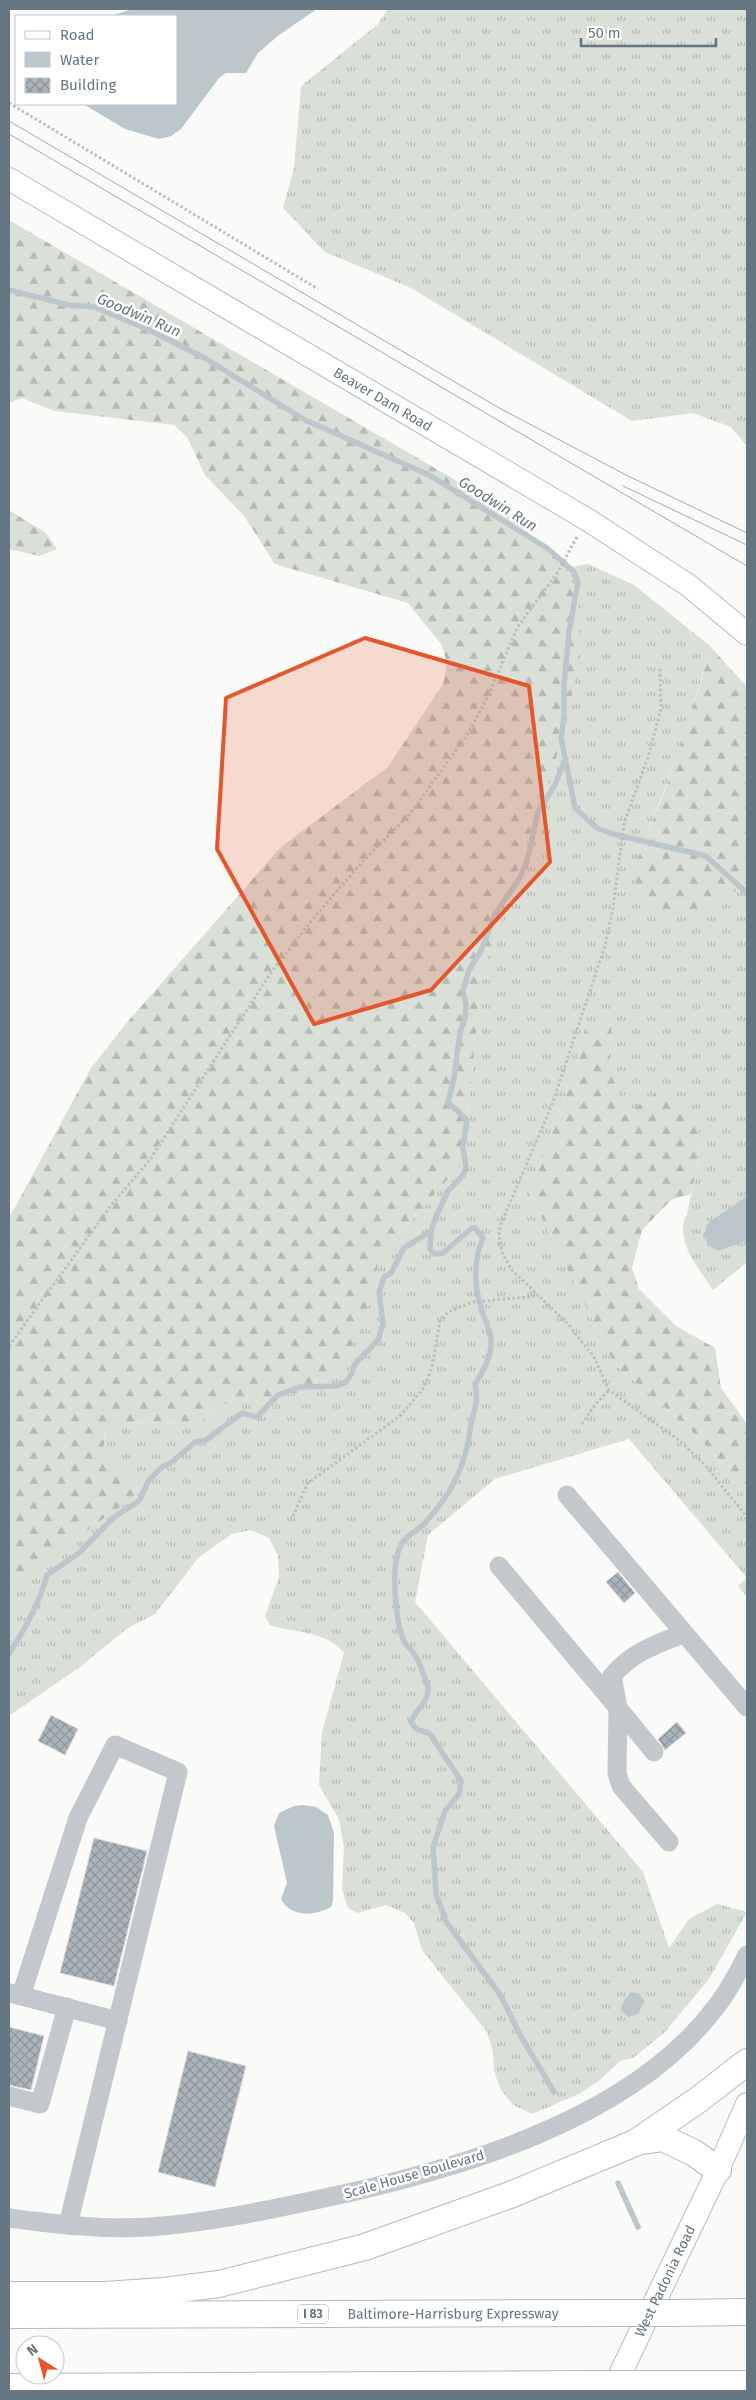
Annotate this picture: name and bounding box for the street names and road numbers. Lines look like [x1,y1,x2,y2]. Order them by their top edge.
street label: Beaver Dam Road [330,364,435,435]
street label: Scale House Boulevard [342,2146,486,2203]
street label: West Padonia Road [631,2223,699,2340]
road number: I 83 [298,2304,328,2324]
street label: Baltimore-Harrisburg Expressway [347,2305,559,2323]

